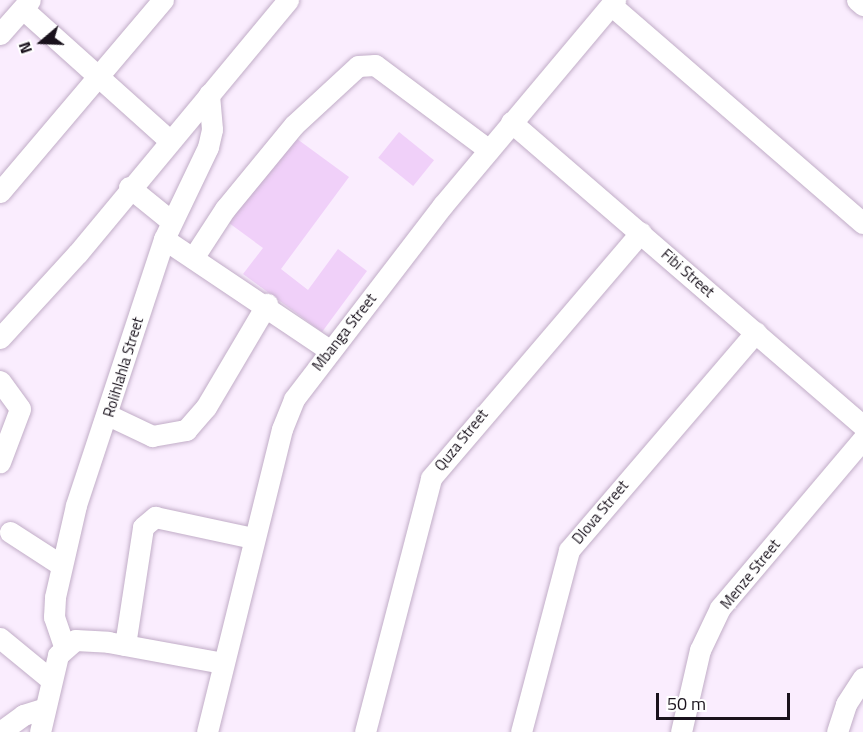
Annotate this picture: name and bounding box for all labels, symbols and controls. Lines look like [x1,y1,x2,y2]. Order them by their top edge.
north arrow [12,12,72,72]
text: N [12,39,38,57]
street label: Fibi Street [658,245,718,301]
street label: Mbanga Street [308,290,380,374]
street label: Rolihlahla Street [99,315,147,419]
street label: Quza Street [431,406,491,474]
street label: Dlova Street [568,477,632,547]
street label: Menze Street [716,536,784,612]
scale bar [659,681,792,719]
text: 50 m [667,690,706,717]

